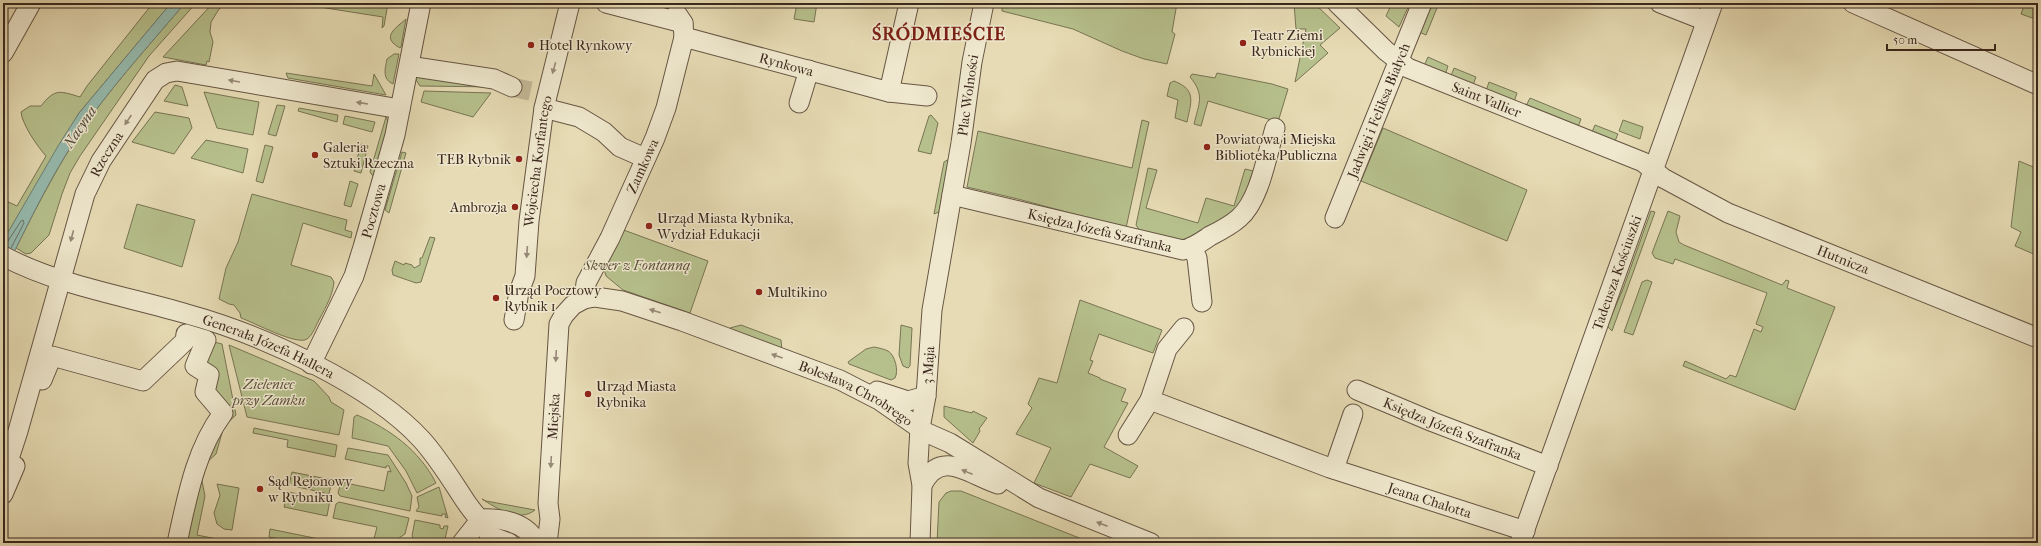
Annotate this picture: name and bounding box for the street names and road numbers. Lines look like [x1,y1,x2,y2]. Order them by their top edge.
street label: Jadwigi i Feliksa Białych [1344,41,1414,182]
street label: Rynkowa [757,50,816,81]
street label: Plac Wolności [954,53,982,137]
street label: Saint Vallier [1449,78,1524,121]
street label: Wojciecha Korfantego [520,94,556,229]
street label: Rzeczna [87,128,128,180]
street label: Zamkowa [623,136,663,196]
street label: Pocztowa [358,181,390,240]
street label: Księdza Józefa Szafranka [1026,205,1174,256]
street label: Tadeusza Kościuszki [1589,213,1645,333]
street label: Hutnicza [1814,242,1872,278]
street label: Generała Józefa Hallera [200,311,338,383]
street label: 3 Maja [919,345,938,385]
street label: Bolesława Chrobrego [796,357,916,430]
street label: Miejska [544,392,564,440]
street label: Księdza Józefa Szafranka [1380,394,1525,464]
street label: Jeana Chalotta [1385,479,1474,522]

